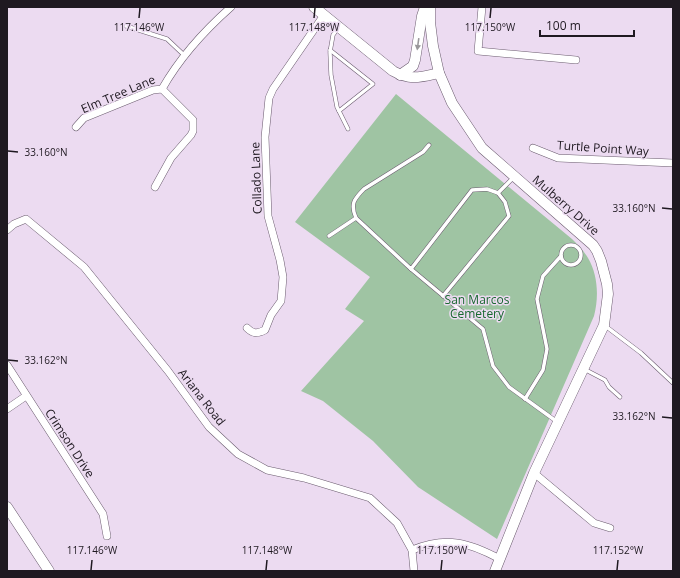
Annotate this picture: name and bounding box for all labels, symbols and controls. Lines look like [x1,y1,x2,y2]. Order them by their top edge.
scale bar [540,12,634,38]
text: 100 m [546,17,581,34]
text: 117.146°W [114,20,165,34]
text: 117.148°W [289,20,340,34]
text: 117.150°W [465,20,516,34]
one-way arrow [415,38,421,50]
street label: Elm Tree Lane [78,71,158,117]
street label: Turtle Point Way [557,136,650,160]
street label: Collado Lane [246,141,266,214]
text: 33.160°N [24,145,68,159]
street label: Mulberry Drive [529,171,603,239]
text: 33.160°N [612,201,656,215]
park label: San Marcos Cemetery [445,291,510,322]
text: 33.162°N [24,353,68,367]
street label: Ariana Road [174,365,230,429]
street label: Crimson Drive [41,405,99,481]
text: 33.162°N [612,409,656,423]
text: 117.146°W [67,543,118,557]
text: 117.148°W [242,543,293,557]
text: 117.150°W [417,543,468,557]
text: 117.152°W [593,543,644,557]

